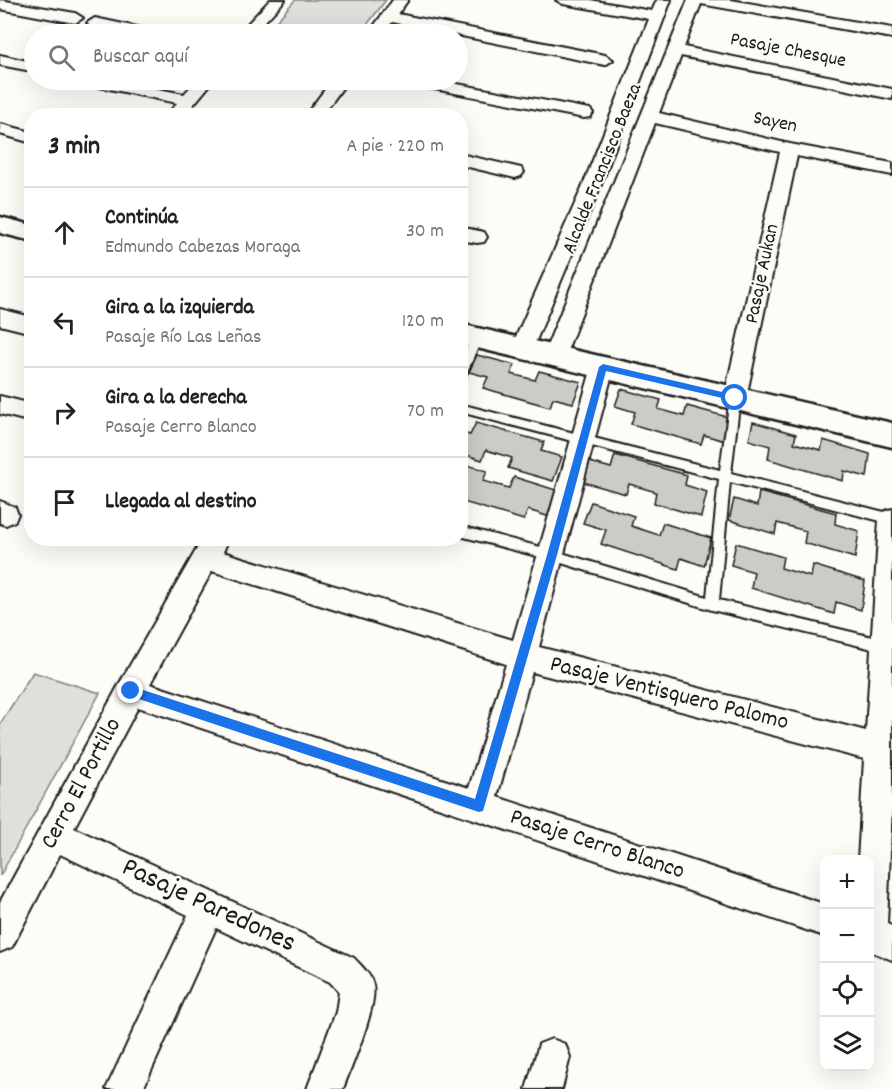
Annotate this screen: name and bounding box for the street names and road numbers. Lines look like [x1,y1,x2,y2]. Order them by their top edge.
street label: Pasaje Chesque [728,26,849,76]
street label: Alcalde Francisco Baeza [556,79,650,259]
street label: Sayen [750,105,800,141]
street label: Pasaje Aukan [739,222,787,326]
street label: Pasaje Ventisquero Palomo [546,648,792,740]
street label: Cerro El Portillo [33,712,131,856]
street label: Pasaje Cerro Blanco [505,801,689,889]
street label: Pasaje Paredones [114,849,302,965]

